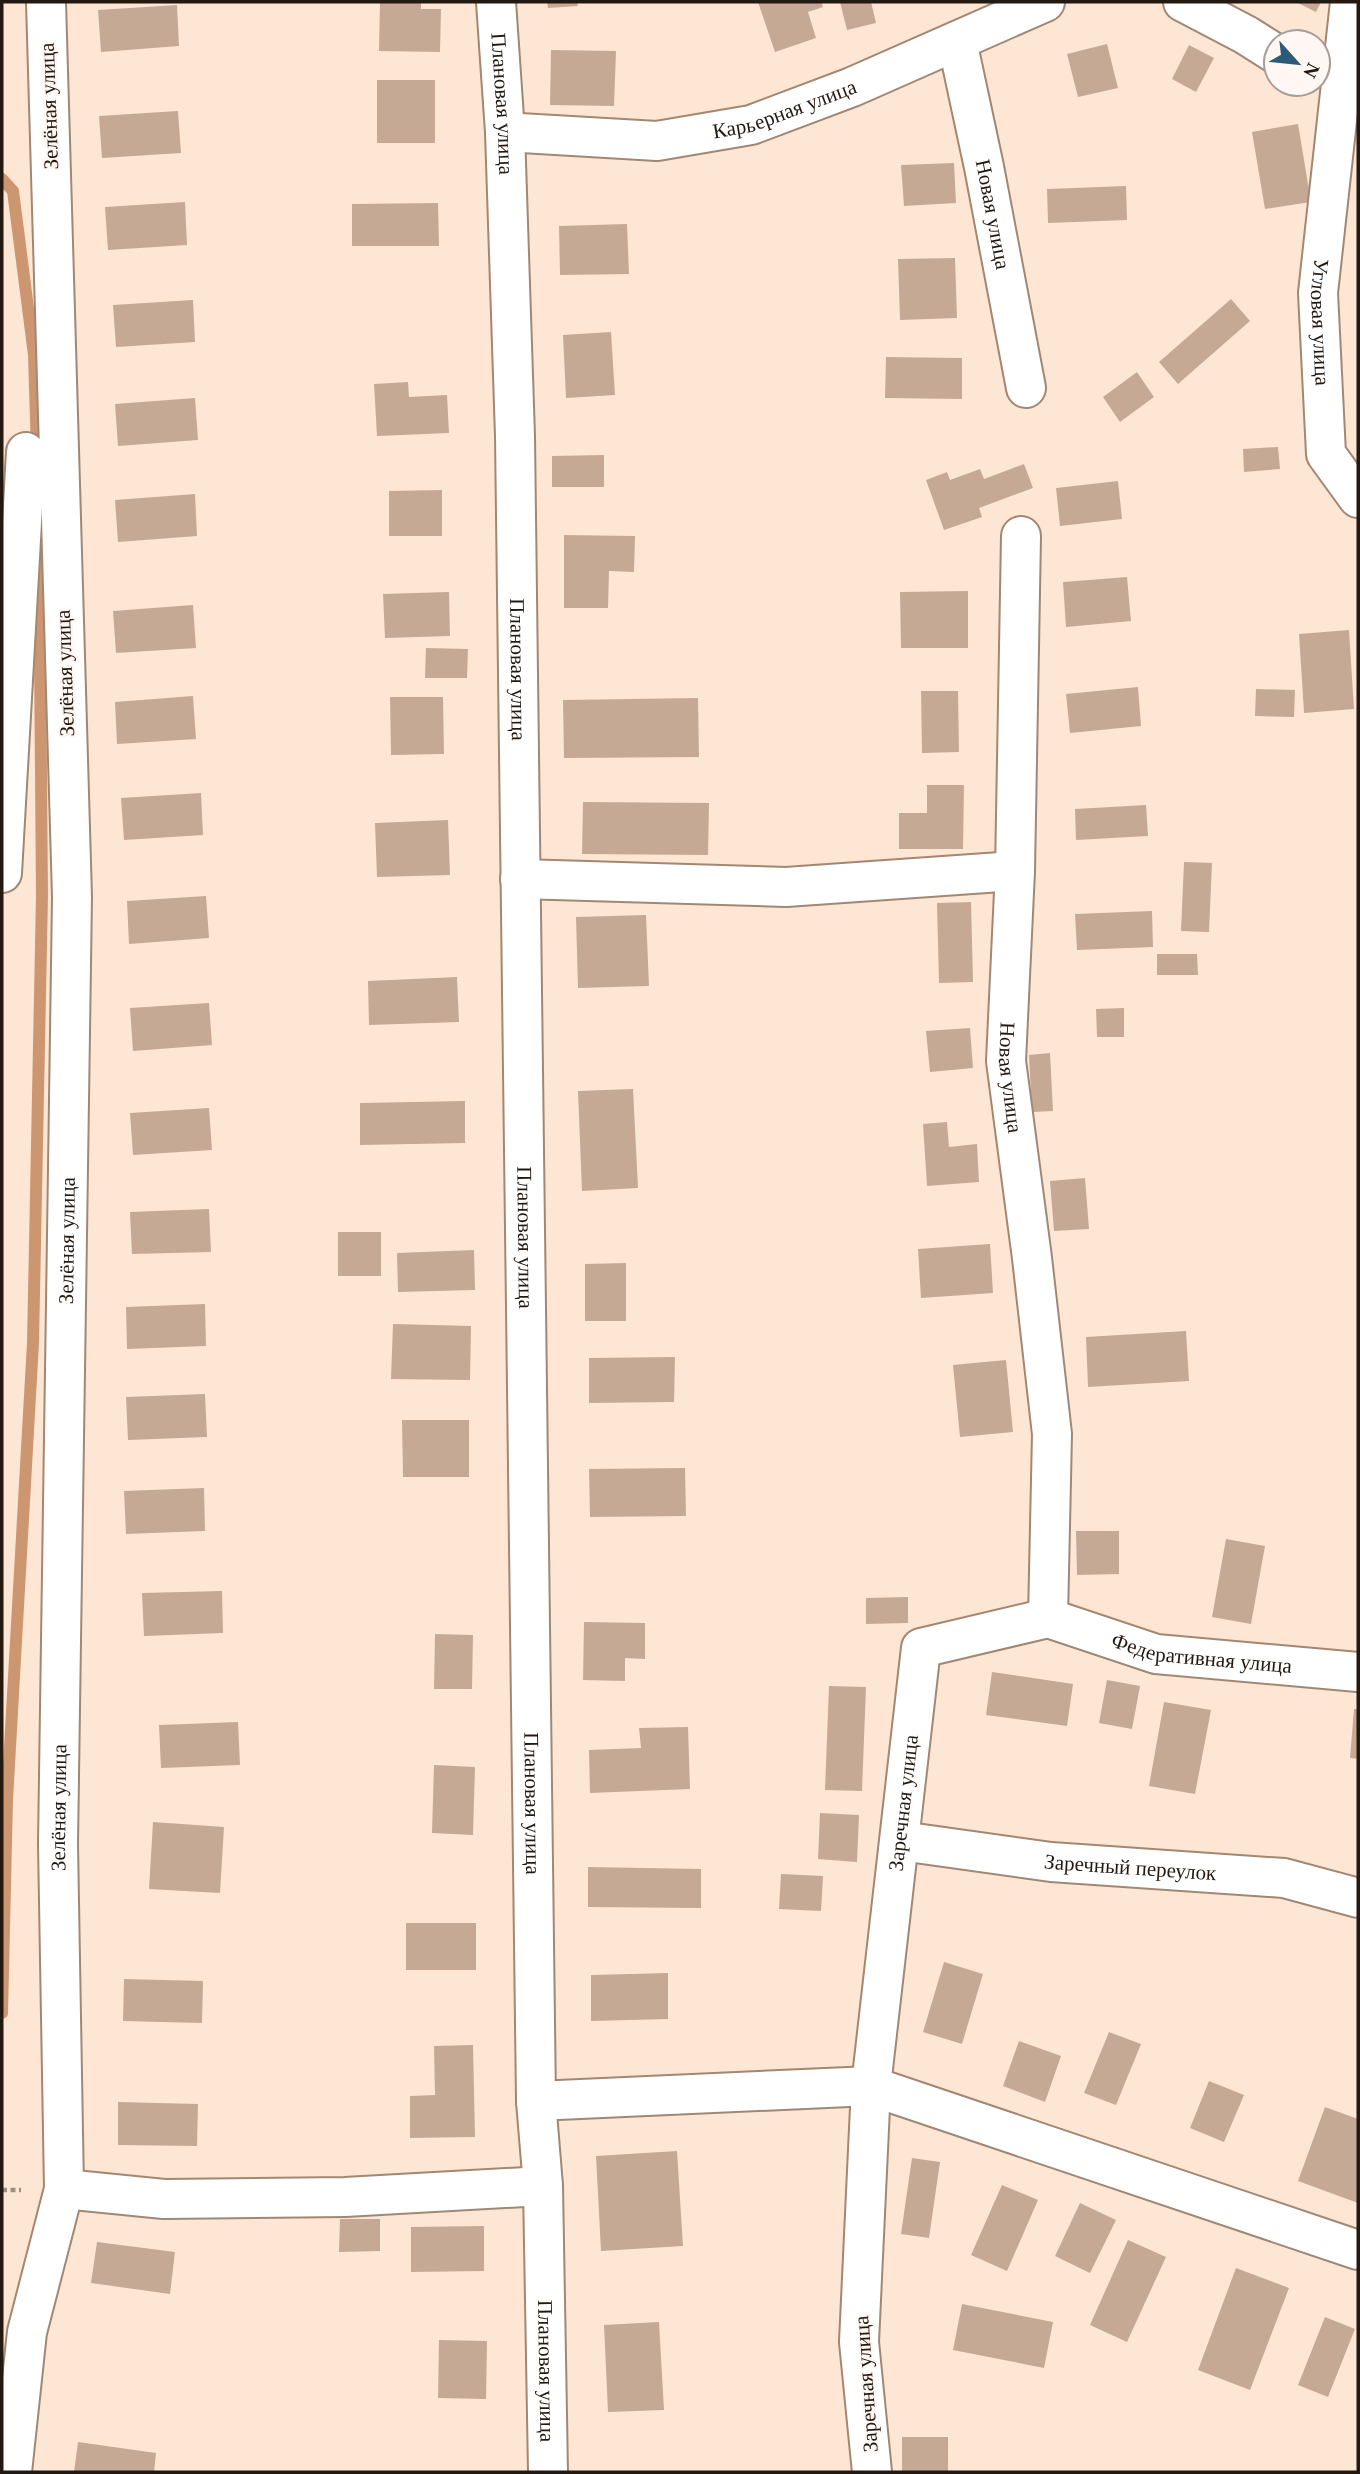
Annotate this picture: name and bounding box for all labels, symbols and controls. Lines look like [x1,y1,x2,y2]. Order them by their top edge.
north arrow [1262,28,1332,98]
street label: Плановая улица [486,32,518,176]
street label: Зелёная улица [35,41,63,170]
text: N [1299,60,1324,82]
street label: Карьерная улица [711,74,860,143]
street label: Новая улица [971,157,1015,272]
street label: Угловая улица [1306,257,1335,387]
street label: Плановая улица [505,598,531,742]
street label: Зелёная улица [51,608,79,737]
street label: Новая улица [994,1021,1027,1135]
street label: Плановая улица [512,1166,538,1310]
street label: Зелёная улица [54,1176,80,1304]
street label: Федеративная улица [1108,1628,1294,1678]
street label: Плановая улица [519,1732,545,1875]
street label: Заречная улица [884,1733,923,1872]
street label: Зелёная улица [46,1743,71,1871]
street label: Заречный переулок [1043,1849,1218,1885]
street label: Плановая улица [533,2300,559,2443]
street label: Заречная улица [849,2314,883,2453]

